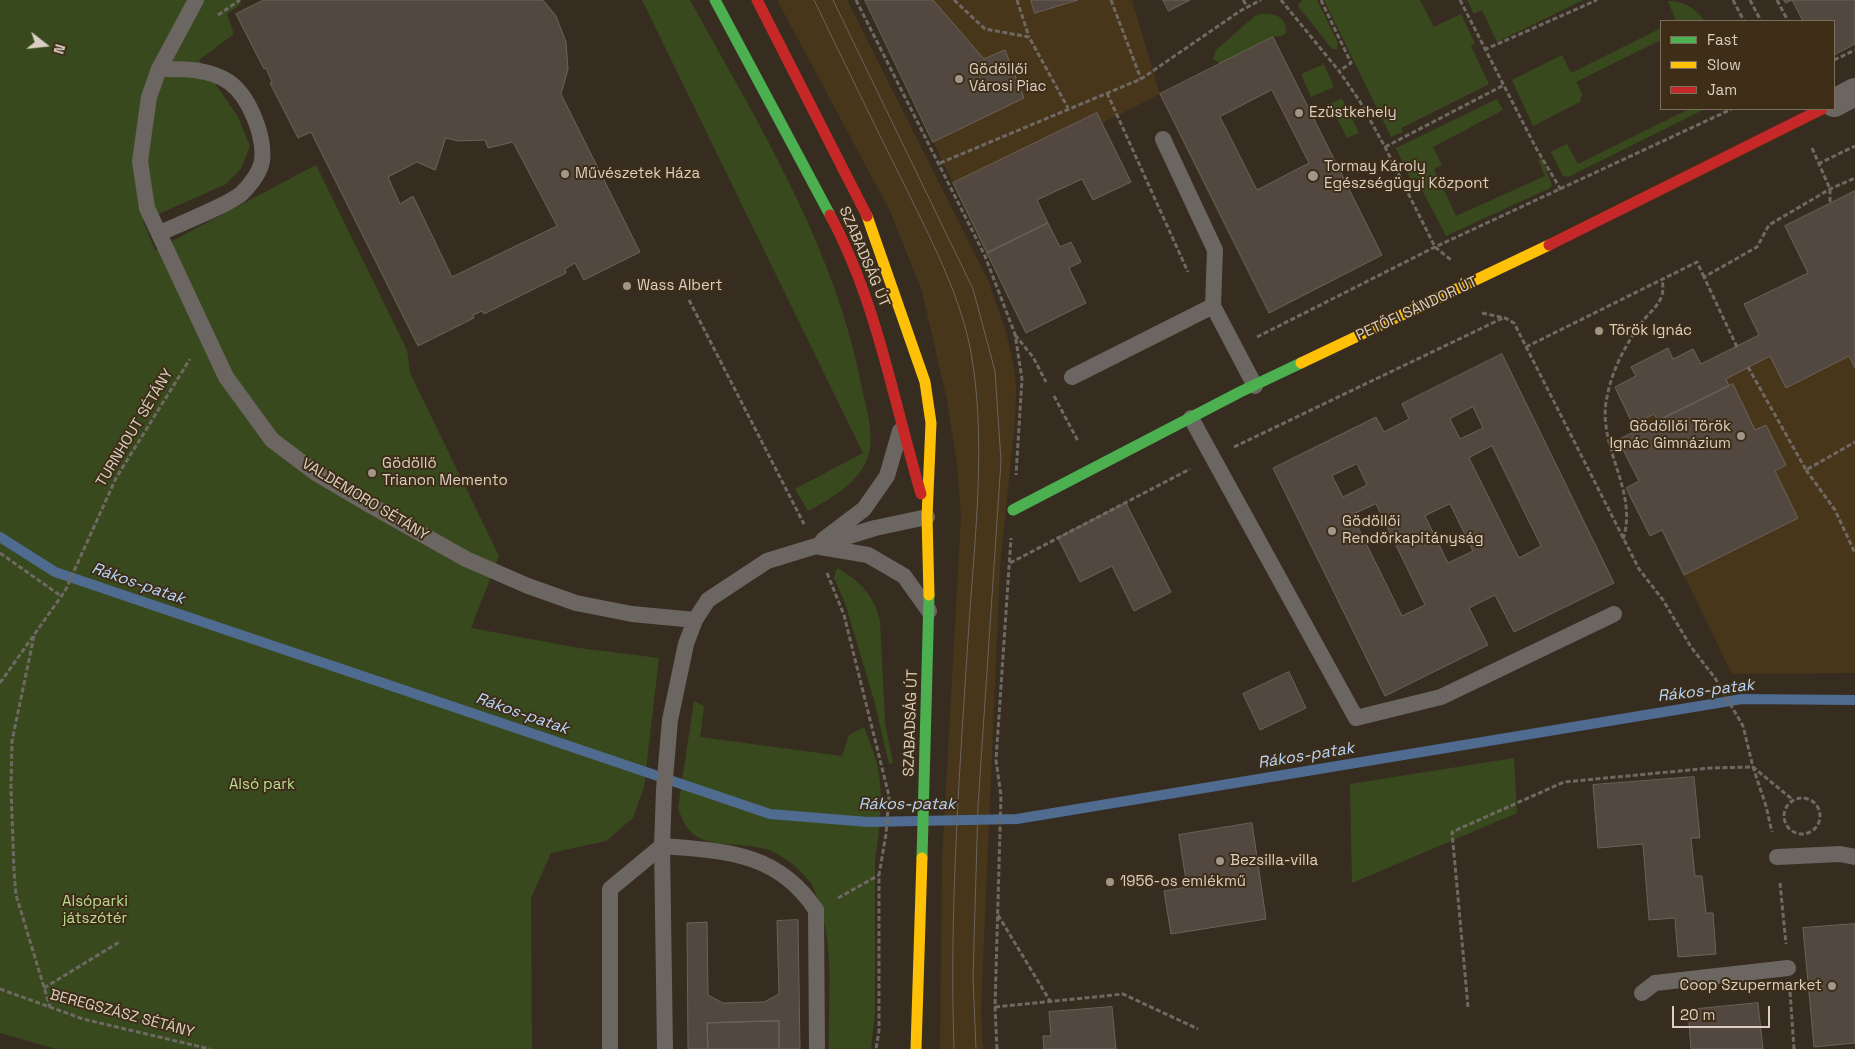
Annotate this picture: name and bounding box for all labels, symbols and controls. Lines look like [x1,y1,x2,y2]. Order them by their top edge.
north arrow [20,20,70,70]
legend [1660,20,1835,110]
text: Fast [1707,30,1738,49]
text: N [49,42,69,56]
text: Slow [1707,55,1741,74]
place label: Gödöllői Városi Piac [969,61,1047,96]
marker: Gödöllői Városi Piac [953,73,965,85]
text: Jam [1707,80,1737,99]
place label: Ezüstkehely [1309,104,1397,122]
marker: Ezüstkehely [1293,107,1305,119]
place label: Tormay Károly Egészségügyi Központ [1324,158,1489,193]
place label: Művészetek Háza [575,165,700,183]
marker: Művészetek Háza [559,168,571,180]
marker: Tormay Károly Egészségügyi Központ [1306,169,1320,183]
street label: SZABADSÁG ÚT [835,204,893,310]
street label: PETŐFI SÁNDOR ÚT [1353,273,1481,345]
place label: Wass Albert [637,277,722,295]
marker: Wass Albert [621,280,633,292]
place label: Török Ignác [1609,322,1692,340]
marker: Török Ignác [1593,325,1605,337]
street label: TURNHOUT SÉTÁNY [93,366,177,490]
place label: Gödöllői Török Ignác Gimnázium [1609,418,1731,453]
marker: Gödöllői Török Ignác Gimnázium [1735,430,1747,442]
street label: VALDEMORO SÉTÁNY [298,455,432,545]
place label: Gödöllő Trianon Memento [382,455,508,490]
marker: Gödöllő Trianon Memento [366,467,378,479]
place label: Gödöllői Rendőrkapitányság [1342,513,1484,548]
marker: Gödöllői Rendőrkapitányság [1326,525,1338,537]
water label: Rákos-patak [89,559,187,609]
street label: SZABADSÁG ÚT [900,669,922,777]
water label: Rákos-patak [1657,676,1755,706]
water label: Rákos-patak [473,689,571,739]
water label: Rákos-patak [1256,739,1356,773]
park label: Alsó park [229,776,295,794]
water label: Rákos-patak [858,795,956,815]
place label: Bezsilla-villa [1230,852,1318,870]
marker: Bezsilla-villa [1214,855,1226,867]
place label: 1956-os emlékmű [1120,873,1246,891]
marker: 1956-os emlékmű [1104,876,1116,888]
park label: Alsóparki játszótér [62,893,128,928]
place label: Coop Szupermarket [1680,977,1822,995]
marker: Coop Szupermarket [1826,980,1838,992]
street label: BEREGSZÁSZ SÉTÁNY [48,986,196,1042]
scale bar [1675,996,1772,1028]
text: 20 m [1680,1005,1715,1024]

